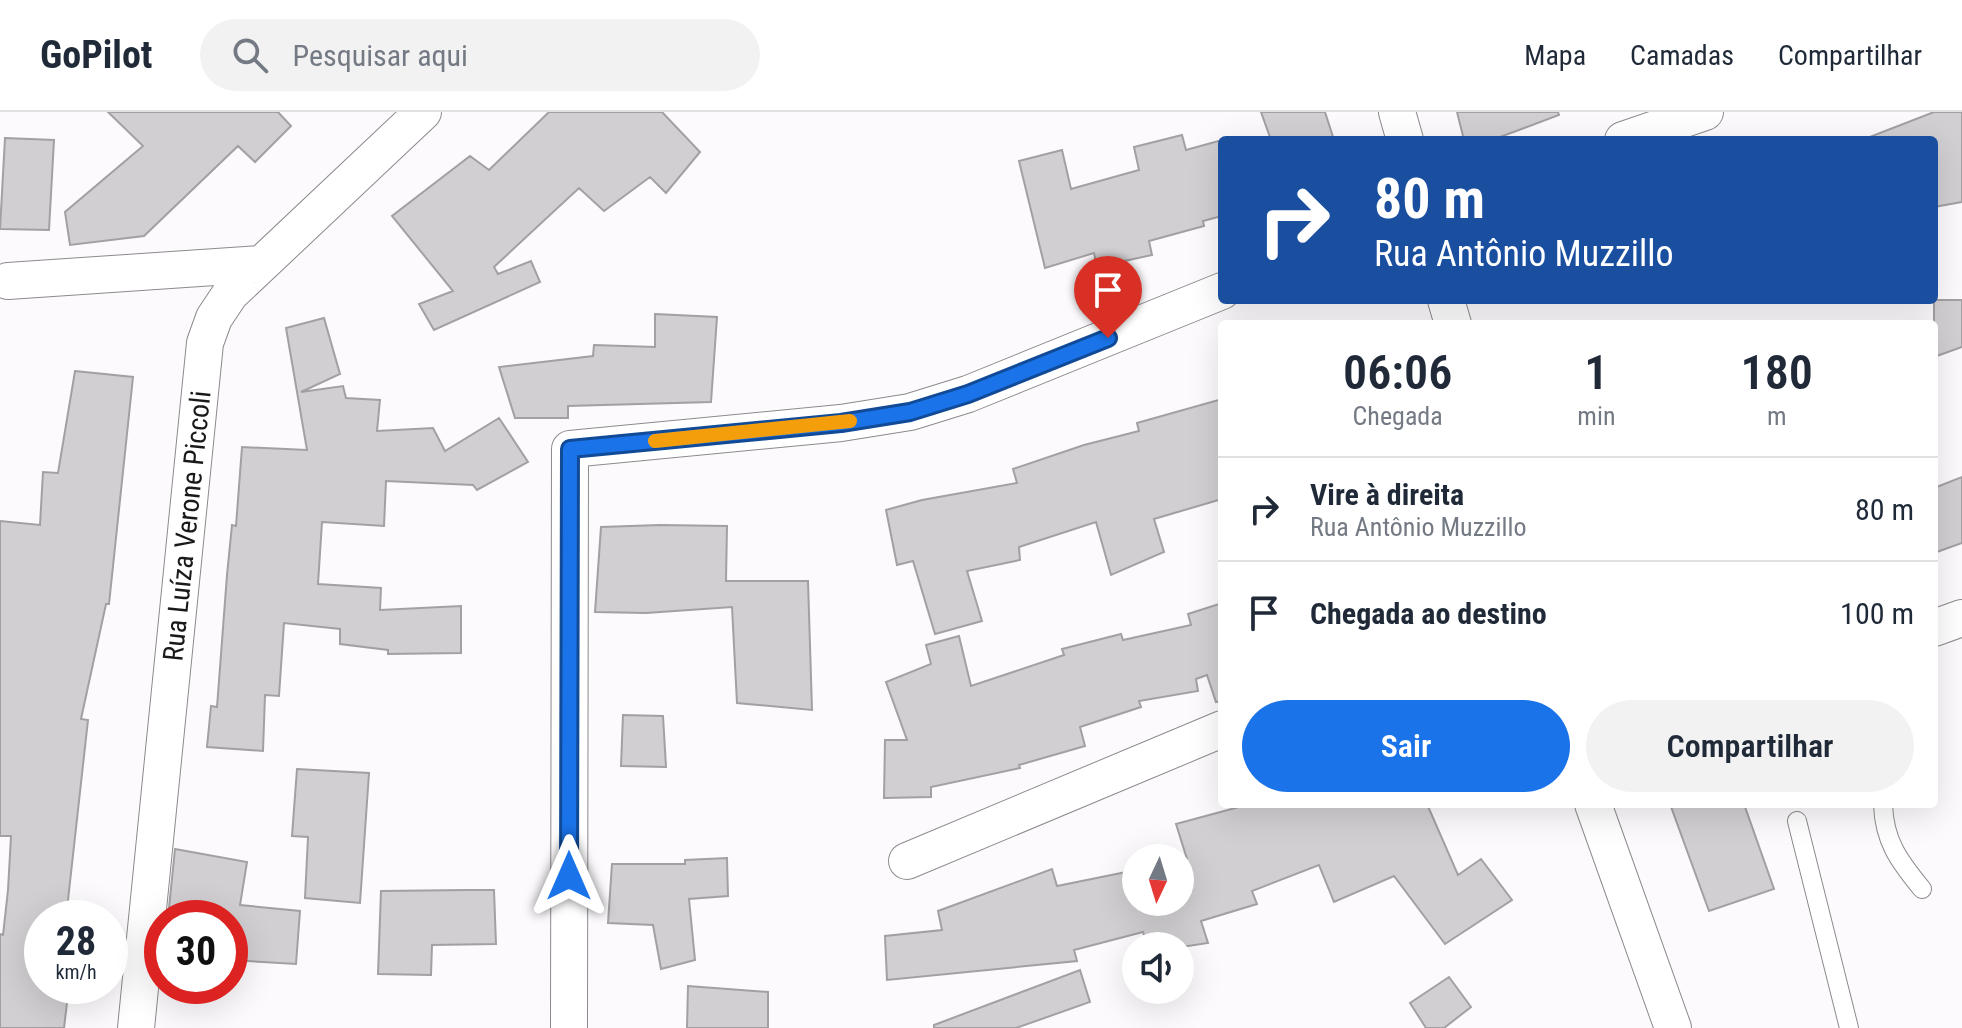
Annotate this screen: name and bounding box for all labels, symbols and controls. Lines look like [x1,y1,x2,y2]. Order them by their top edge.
search box [200,19,760,91]
text: GoPilot [40,33,152,77]
icon: search [228,33,272,77]
text: Pesquisar aqui [292,38,468,73]
text: Mapa [1524,39,1586,72]
text: Camadas [1630,39,1734,72]
text: Compartilhar [1778,39,1922,72]
text: 80 m [1374,166,1485,232]
icon: right [1242,168,1346,272]
text: Rua Antônio Muzzillo [1374,233,1674,275]
pin [1074,256,1142,338]
icon: arrive [1086,268,1130,312]
text: 06:06 [1343,344,1452,401]
text: 1 [1584,344,1608,401]
text: 180 [1741,344,1813,401]
street label: Rua Luíza Verone Piccoli [156,389,218,663]
text: Chegada [1353,401,1443,431]
text: min [1577,401,1615,431]
text: m [1767,401,1787,431]
text: Vire à direita [1310,477,1464,512]
icon: right [1242,487,1286,531]
text: 80 m [1855,492,1914,527]
text: Rua Antônio Muzzillo [1310,512,1526,542]
icon: arrive [1242,591,1286,635]
text: Chegada ao destino [1310,596,1547,631]
text: 100 m [1840,596,1914,631]
button: Sair [1242,700,1570,792]
button: Compartilhar [1586,700,1914,792]
position arrow [527,834,611,918]
north arrow [1122,844,1194,916]
map controls [1122,844,1194,1004]
speed limit sign: 30 [144,900,248,1004]
text: 28 [56,918,96,965]
button: sound [1122,932,1194,1004]
text: km/h [55,960,97,984]

